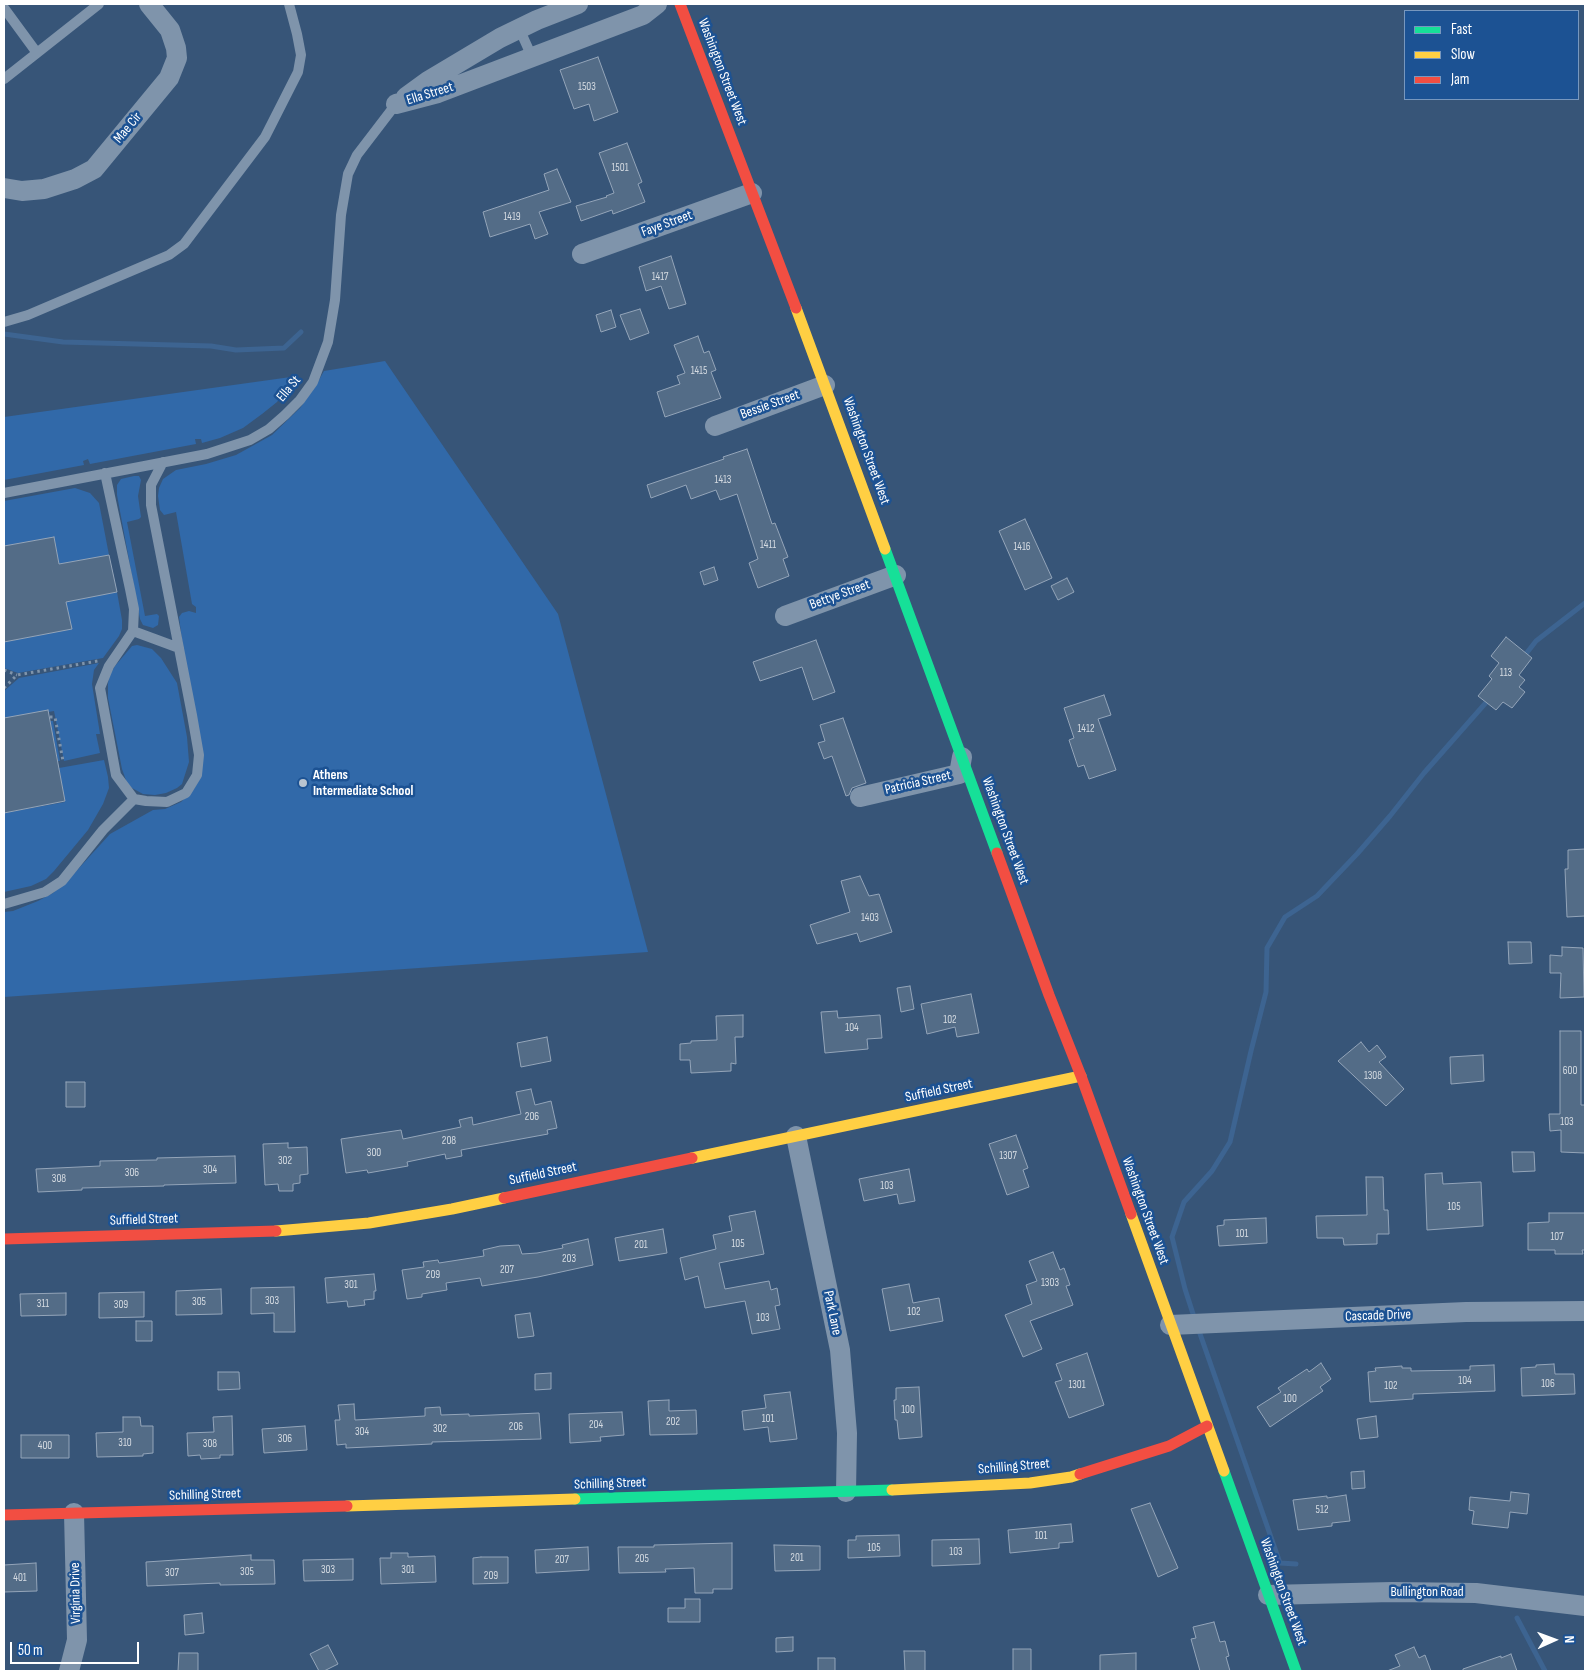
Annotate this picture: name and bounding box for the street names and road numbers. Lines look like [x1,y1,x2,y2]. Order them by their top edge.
street label: Washington Street West [694,16,750,128]
street label: Ella Street [405,79,455,109]
street label: Mae Cir [110,109,146,147]
street label: Faye Street [639,207,695,241]
street label: Ella St [273,373,305,405]
street label: Bessie Street [738,387,802,423]
street label: Washington Street West [839,395,893,507]
street label: Bettye Street [808,576,872,614]
street label: Patricia Street [883,767,953,799]
street label: Washington Street West [978,775,1032,887]
street label: Suffield Street [904,1076,974,1106]
street label: Washington Street West [1118,1155,1172,1267]
street label: Suffield Street [508,1159,578,1189]
street label: Suffield Street [110,1210,178,1230]
street label: Park Lane [819,1289,845,1337]
street label: Cascade Drive [1345,1306,1411,1326]
street label: Schilling Street [978,1456,1050,1478]
street label: Schilling Street [574,1474,646,1494]
street label: Schilling Street [169,1485,241,1505]
street label: Washington Street West [1256,1536,1310,1648]
street label: Virginia Drive [67,1562,85,1624]
street label: Bullington Road [1390,1584,1464,1600]

